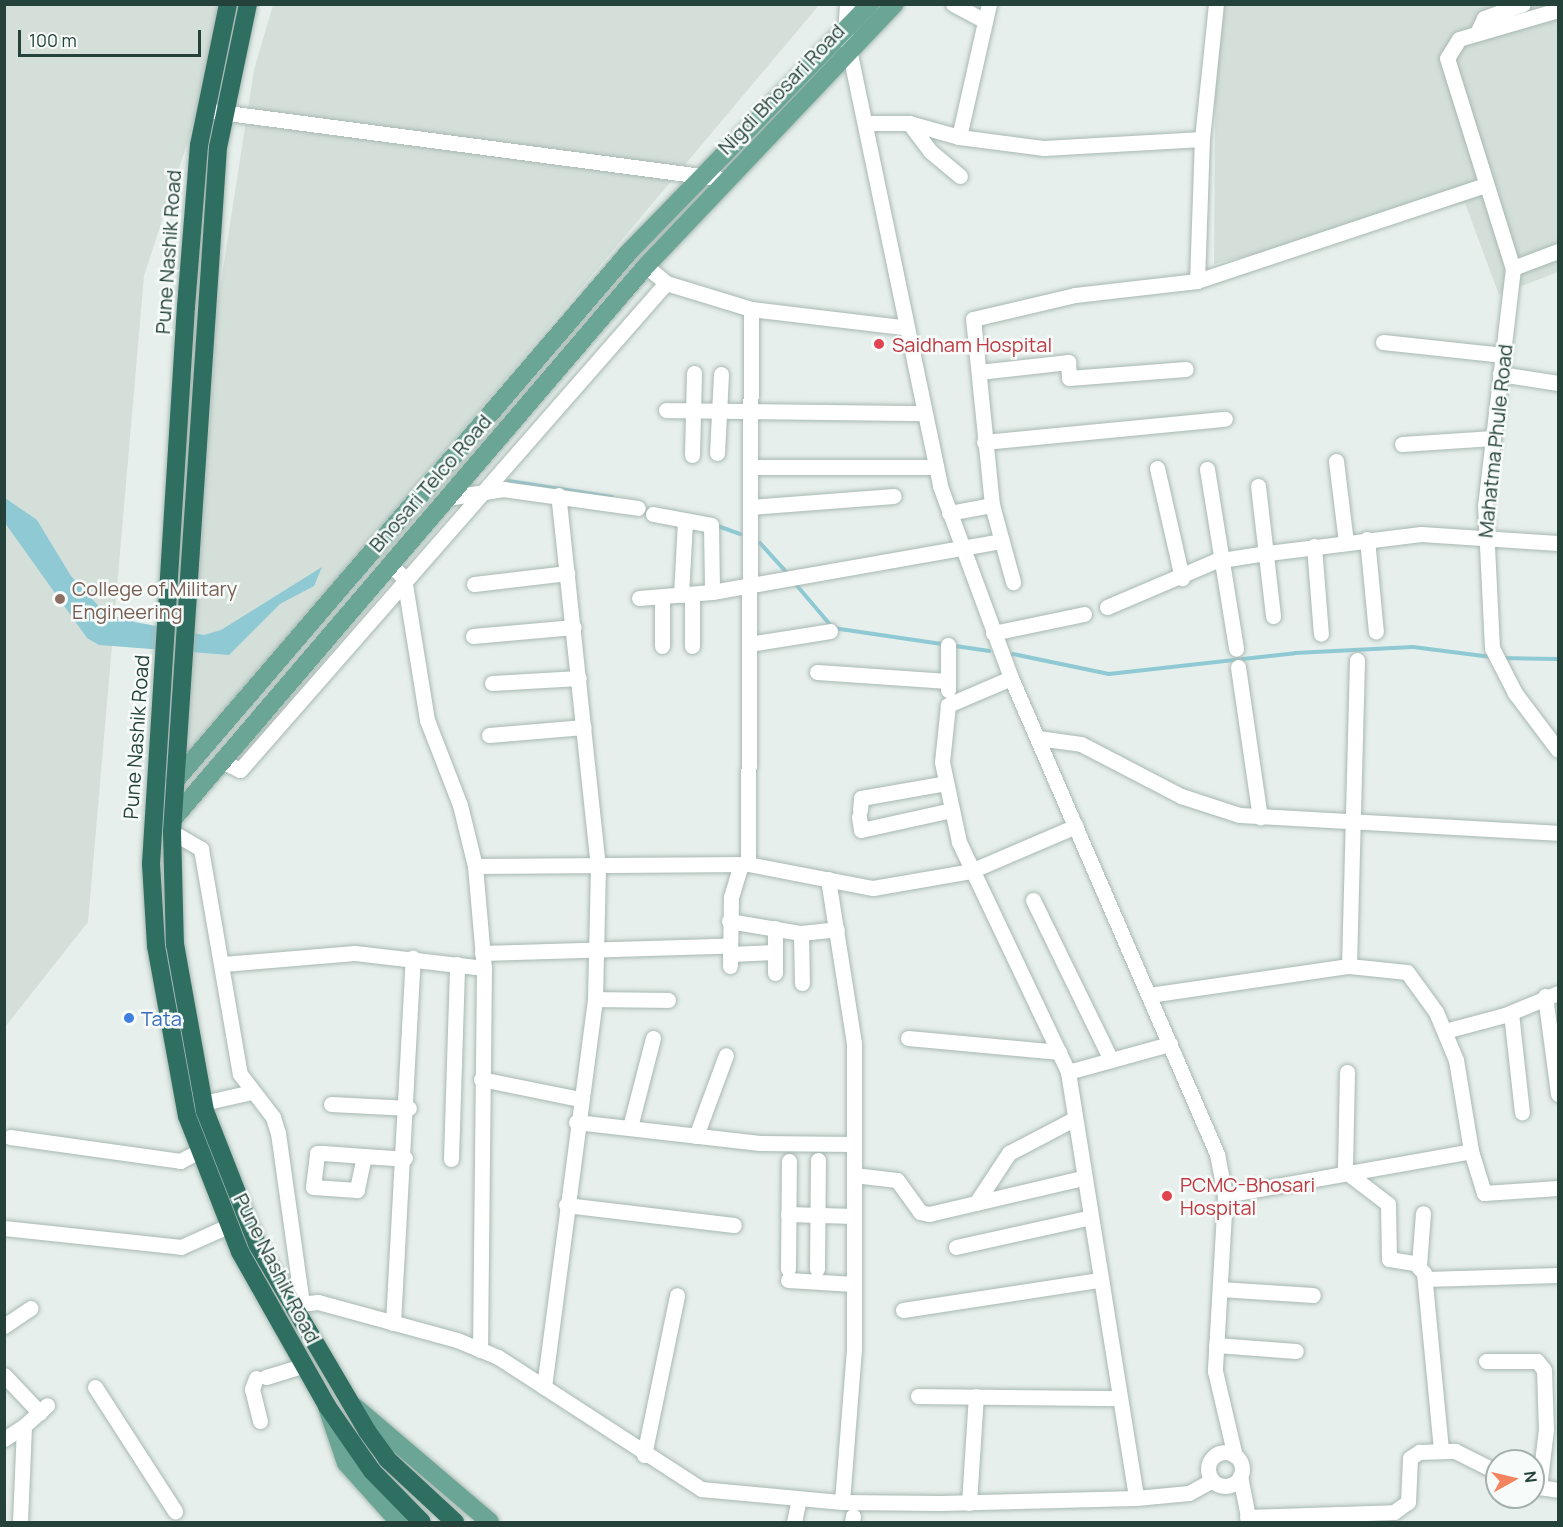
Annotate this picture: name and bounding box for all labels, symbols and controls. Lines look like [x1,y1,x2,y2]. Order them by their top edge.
scale bar [21,18,204,56]
street label: Nigdi Bhosari Road [713,19,849,159]
text: 100 m [29,28,77,52]
street label: Pune Nashik Road [150,169,186,335]
place label: Saidham Hospital [892,332,1052,356]
marker: Saidham Hospital [870,335,888,353]
street label: Mahatma Phule Road [1473,343,1517,539]
street label: Bhosari Telco Road [364,409,496,557]
place label: College of Military Engineering [72,576,237,623]
marker: College of Military Engineering [53,592,67,606]
street label: Pune Nashik Road [118,654,154,820]
place label: Tata [141,1006,182,1030]
marker: Tata [122,1011,136,1025]
place label: PCMC-Bhosari Hospital [1180,1172,1315,1219]
marker: PCMC-Bhosari Hospital [1158,1187,1176,1205]
street label: Pune Nashik Road [229,1189,325,1347]
north arrow [1485,1449,1545,1509]
text: N [1519,1470,1543,1484]

